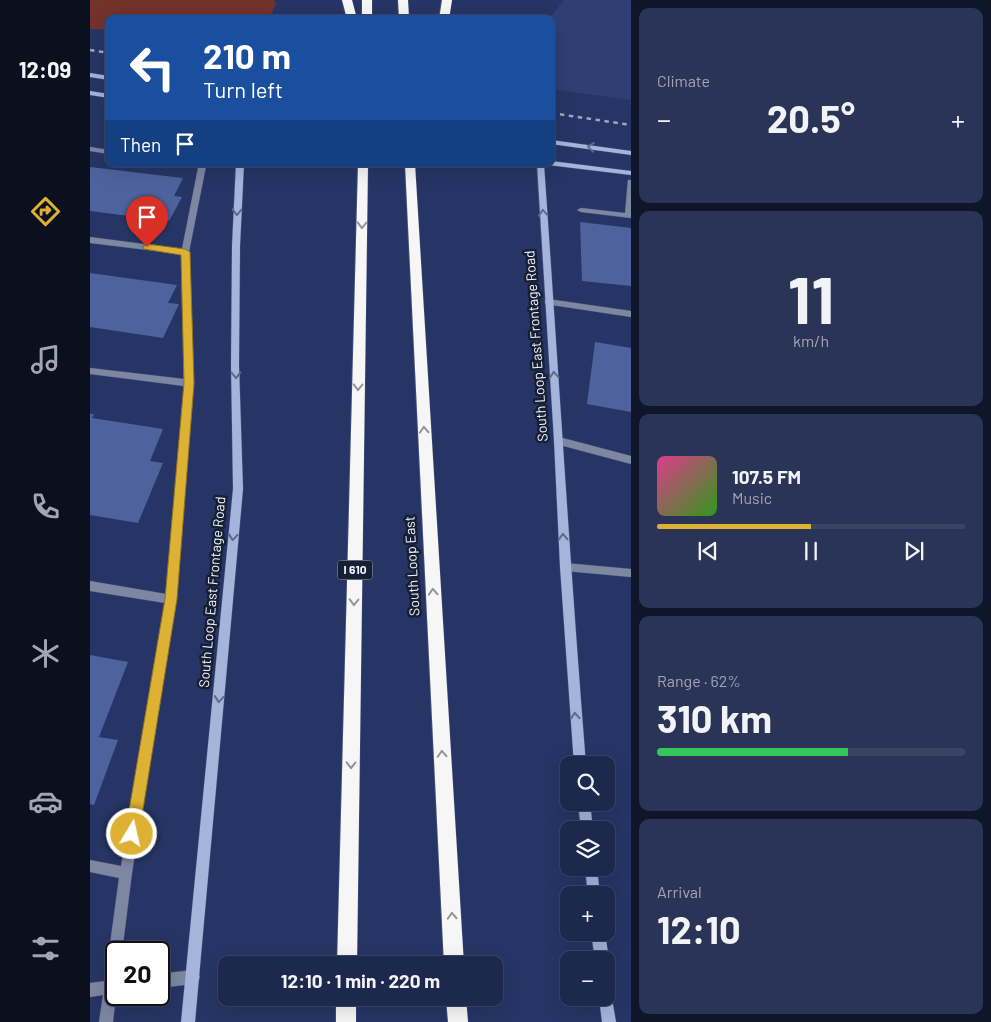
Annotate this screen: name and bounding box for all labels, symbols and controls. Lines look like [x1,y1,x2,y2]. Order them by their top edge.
text: 210 m [203,34,291,76]
icon: left [120,35,185,100]
text: 12:09 [19,56,71,82]
text: Climate [657,71,710,90]
text: Turn left [203,76,283,102]
text: 20.5° [767,95,855,141]
text: − [657,102,671,136]
text: + [951,102,965,136]
icon: arrive [171,130,199,158]
text: Then [120,133,161,156]
one-way arrow [587,142,595,153]
icon: directions [28,194,63,229]
pin [126,196,168,247]
icon: arrive [133,203,161,231]
one-way arrow [537,208,548,216]
one-way arrow [232,209,242,217]
one-way arrow [356,221,367,229]
street label: South Loop East Frontage Road [520,250,551,442]
text: 11 [788,259,834,337]
text: km/h [793,331,829,350]
icon: music [28,342,63,377]
one-way arrow [548,370,559,378]
one-way arrow [230,371,241,379]
one-way arrow [353,383,364,391]
one-way arrow [418,425,429,433]
text: 107.5 FM [732,465,801,488]
text: Music [732,488,772,507]
icon: phone [28,489,63,524]
street label: South Loop East Frontage Road [195,496,228,688]
street label: South Loop East [400,516,423,616]
one-way arrow [228,533,239,541]
one-way arrow [558,533,569,541]
icon: previous [694,537,722,565]
icon: pause [797,537,825,565]
icon: next [900,537,928,565]
road number: I 610 [338,560,372,580]
one-way arrow [428,588,439,596]
one-way arrow [349,598,359,606]
icon: climate [28,636,63,671]
text: Range · 62% [657,671,741,690]
one-way arrow [213,695,224,703]
text: 310 km [657,695,772,741]
one-way arrow [570,712,581,720]
one-way arrow [437,750,448,758]
map controls [560,756,615,1006]
button: search [560,756,615,811]
one-way arrow [346,761,356,769]
icon: car [28,784,63,819]
position arrow [105,807,157,859]
button: layers [560,821,615,876]
text: Arrival [657,882,702,901]
button: + [560,886,615,941]
text: 12:10 [657,906,741,952]
one-way arrow [446,912,457,920]
icon: filters [28,931,63,966]
speed limit sign: 20 [105,941,170,1006]
button: − [560,951,615,1006]
text: 12:10 · 1 min · 220 m [281,969,440,992]

